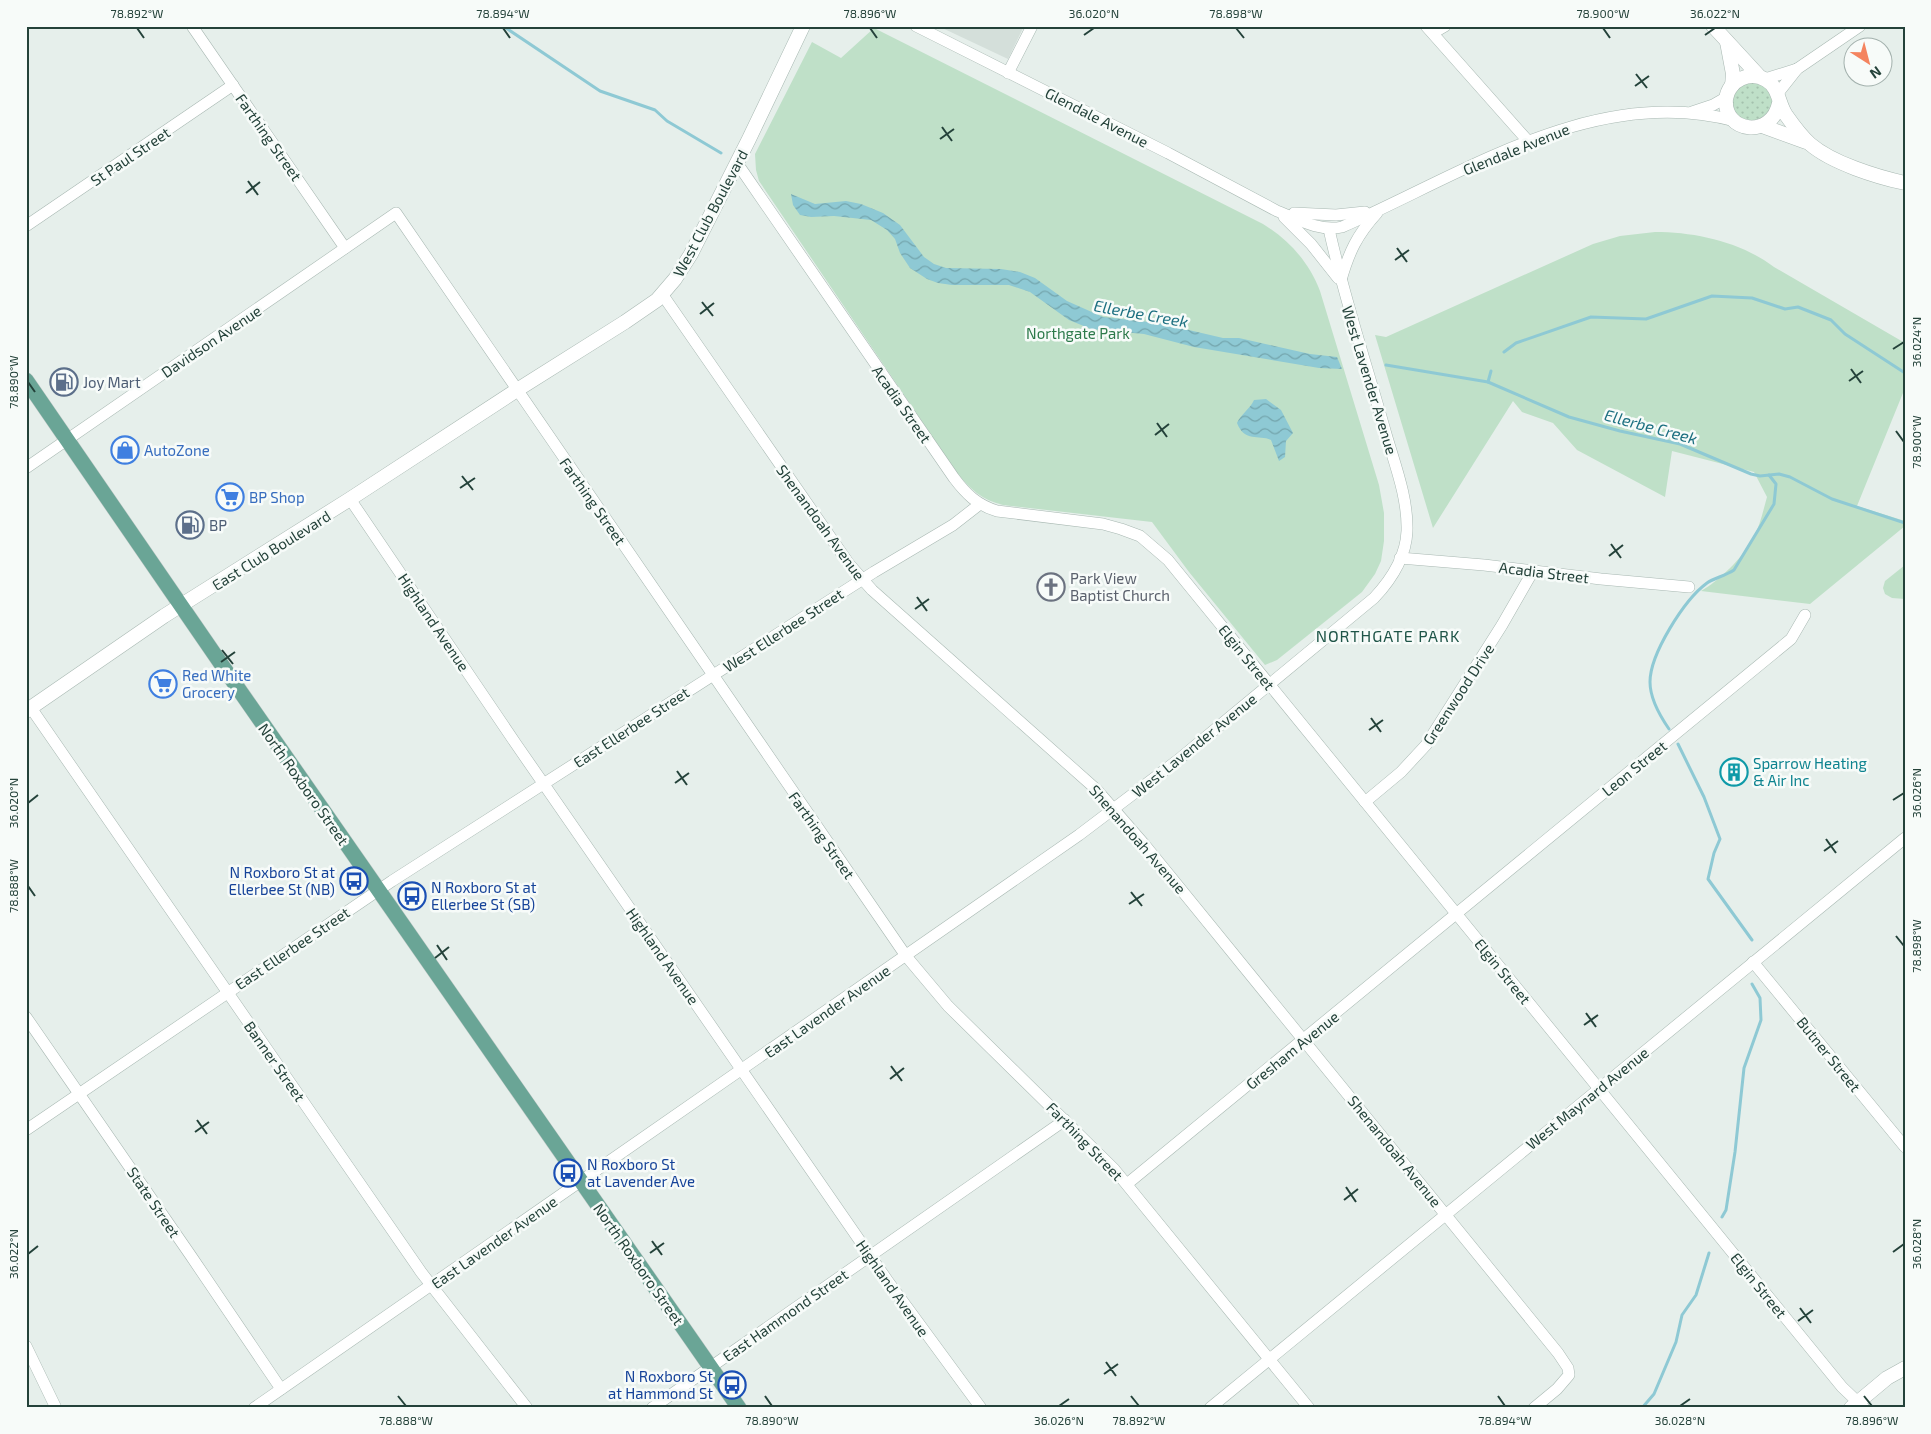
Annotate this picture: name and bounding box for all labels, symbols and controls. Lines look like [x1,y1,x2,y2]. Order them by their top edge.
text: 78.892°W [111,6,163,20]
text: 78.894°W [476,6,530,20]
text: 78.896°W [844,6,896,20]
text: 36.020°N [1069,6,1119,20]
text: 78.898°W [1209,6,1263,20]
text: 78.900°W [1576,6,1630,20]
text: 36.022°N [1690,6,1740,20]
north arrow [1844,38,1894,88]
text: N [1867,63,1885,83]
street label: Glendale Avenue [1042,83,1152,151]
street label: Farthing Street [232,90,306,184]
street label: Glendale Avenue [1460,119,1572,179]
street label: St Paul Street [87,123,173,189]
street label: West Club Boulevard [669,146,751,280]
water label: Ellerbe Creek [1092,295,1190,331]
street label: Davidson Avenue [158,301,264,381]
street label: West Lavender Avenue [1339,303,1401,457]
text: 36.024°N [1909,317,1923,367]
park label: Northgate Park [1026,324,1130,342]
text: 78.890°W [6,355,20,409]
street label: Acadia Street [869,362,935,446]
fuel station icon: Joy Mart [49,367,79,397]
place label: Joy Mart [83,373,141,391]
water label: Ellerbe Creek [1602,404,1700,448]
text: 78.900°W [1909,415,1923,469]
shop icon: AutoZone [110,435,140,465]
place label: AutoZone [144,441,210,459]
street label: Farthing Street [556,454,630,548]
street label: Shenandoah Avenue [773,461,869,583]
supermarket icon: BP Shop [215,482,245,512]
place label: BP Shop [249,488,305,506]
street label: East Club Boulevard [208,506,334,594]
fuel station icon: BP [175,510,205,540]
place label: BP [209,516,227,534]
street label: Acadia Street [1498,558,1590,586]
place label: Park View Baptist Church [1070,569,1170,604]
street label: Highland Avenue [395,570,473,674]
church icon: Park View Baptist Church [1036,572,1066,602]
street label: West Ellerbee Street [719,584,847,676]
street label: Elgin Street [1215,621,1279,693]
district label: NORTHGATE PARK [1316,626,1460,645]
street label: Greenwood Drive [1419,640,1497,748]
place label: Red White Grocery [182,666,251,701]
supermarket icon: Red White Grocery [148,669,178,699]
street label: East Ellerbee Street [570,683,692,771]
street label: West Lavender Avenue [1128,689,1260,801]
street label: North Roxboro Street [255,720,353,849]
street label: Leon Street [1598,736,1670,800]
place label: Sparrow Heating & Air Inc [1753,754,1868,789]
building icon: Sparrow Heating & Air Inc [1719,757,1749,787]
text: 36.026°N [1909,768,1923,818]
text: 36.020°N [6,778,20,828]
street label: Shenandoah Avenue [1086,781,1190,897]
street label: Farthing Street [785,788,859,882]
text: 78.888°W [6,859,20,913]
place label: N Roxboro St at Ellerbee St (NB) [229,863,335,898]
bus stop icon: N Roxboro St at Ellerbee St (NB) [339,866,369,896]
place label: N Roxboro St at Ellerbee St (SB) [431,878,537,913]
bus stop icon: N Roxboro St at Ellerbee St (SB) [397,881,427,911]
street label: East Ellerbee Street [231,903,353,993]
street label: Highland Avenue [623,904,703,1008]
text: 78.898°W [1909,919,1923,973]
street label: Elgin Street [1471,935,1535,1007]
street label: East Lavender Avenue [761,961,893,1061]
street label: Gresham Avenue [1242,1007,1342,1093]
street label: Butner Street [1793,1013,1865,1095]
street label: Banner Street [241,1017,309,1105]
street label: West Maynard Avenue [1522,1043,1652,1153]
street label: Shenandoah Avenue [1345,1092,1445,1210]
street label: Farthing Street [1043,1098,1127,1184]
place label: N Roxboro St at Lavender Ave [587,1155,695,1190]
bus stop icon: N Roxboro St at Lavender Ave [553,1158,583,1188]
street label: State Street [124,1163,184,1241]
street label: East Lavender Avenue [428,1192,560,1292]
street label: North Roxboro Street [590,1200,688,1329]
text: 36.028°N [1909,1219,1923,1269]
text: 36.022°N [6,1229,20,1279]
street label: Highland Avenue [853,1236,933,1340]
street label: Elgin Street [1727,1249,1791,1321]
street label: East Hammond Street [719,1265,851,1365]
place label: N Roxboro St at Hammond St [608,1367,713,1402]
bus stop icon: N Roxboro St at Hammond St [717,1370,747,1400]
text: 78.888°W [379,1413,433,1427]
text: 78.890°W [745,1413,799,1427]
text: 36.026°N [1034,1413,1084,1427]
text: 78.892°W [1113,1413,1165,1427]
text: 78.894°W [1478,1413,1532,1427]
text: 36.028°N [1655,1413,1705,1427]
text: 78.896°W [1846,1413,1898,1427]

